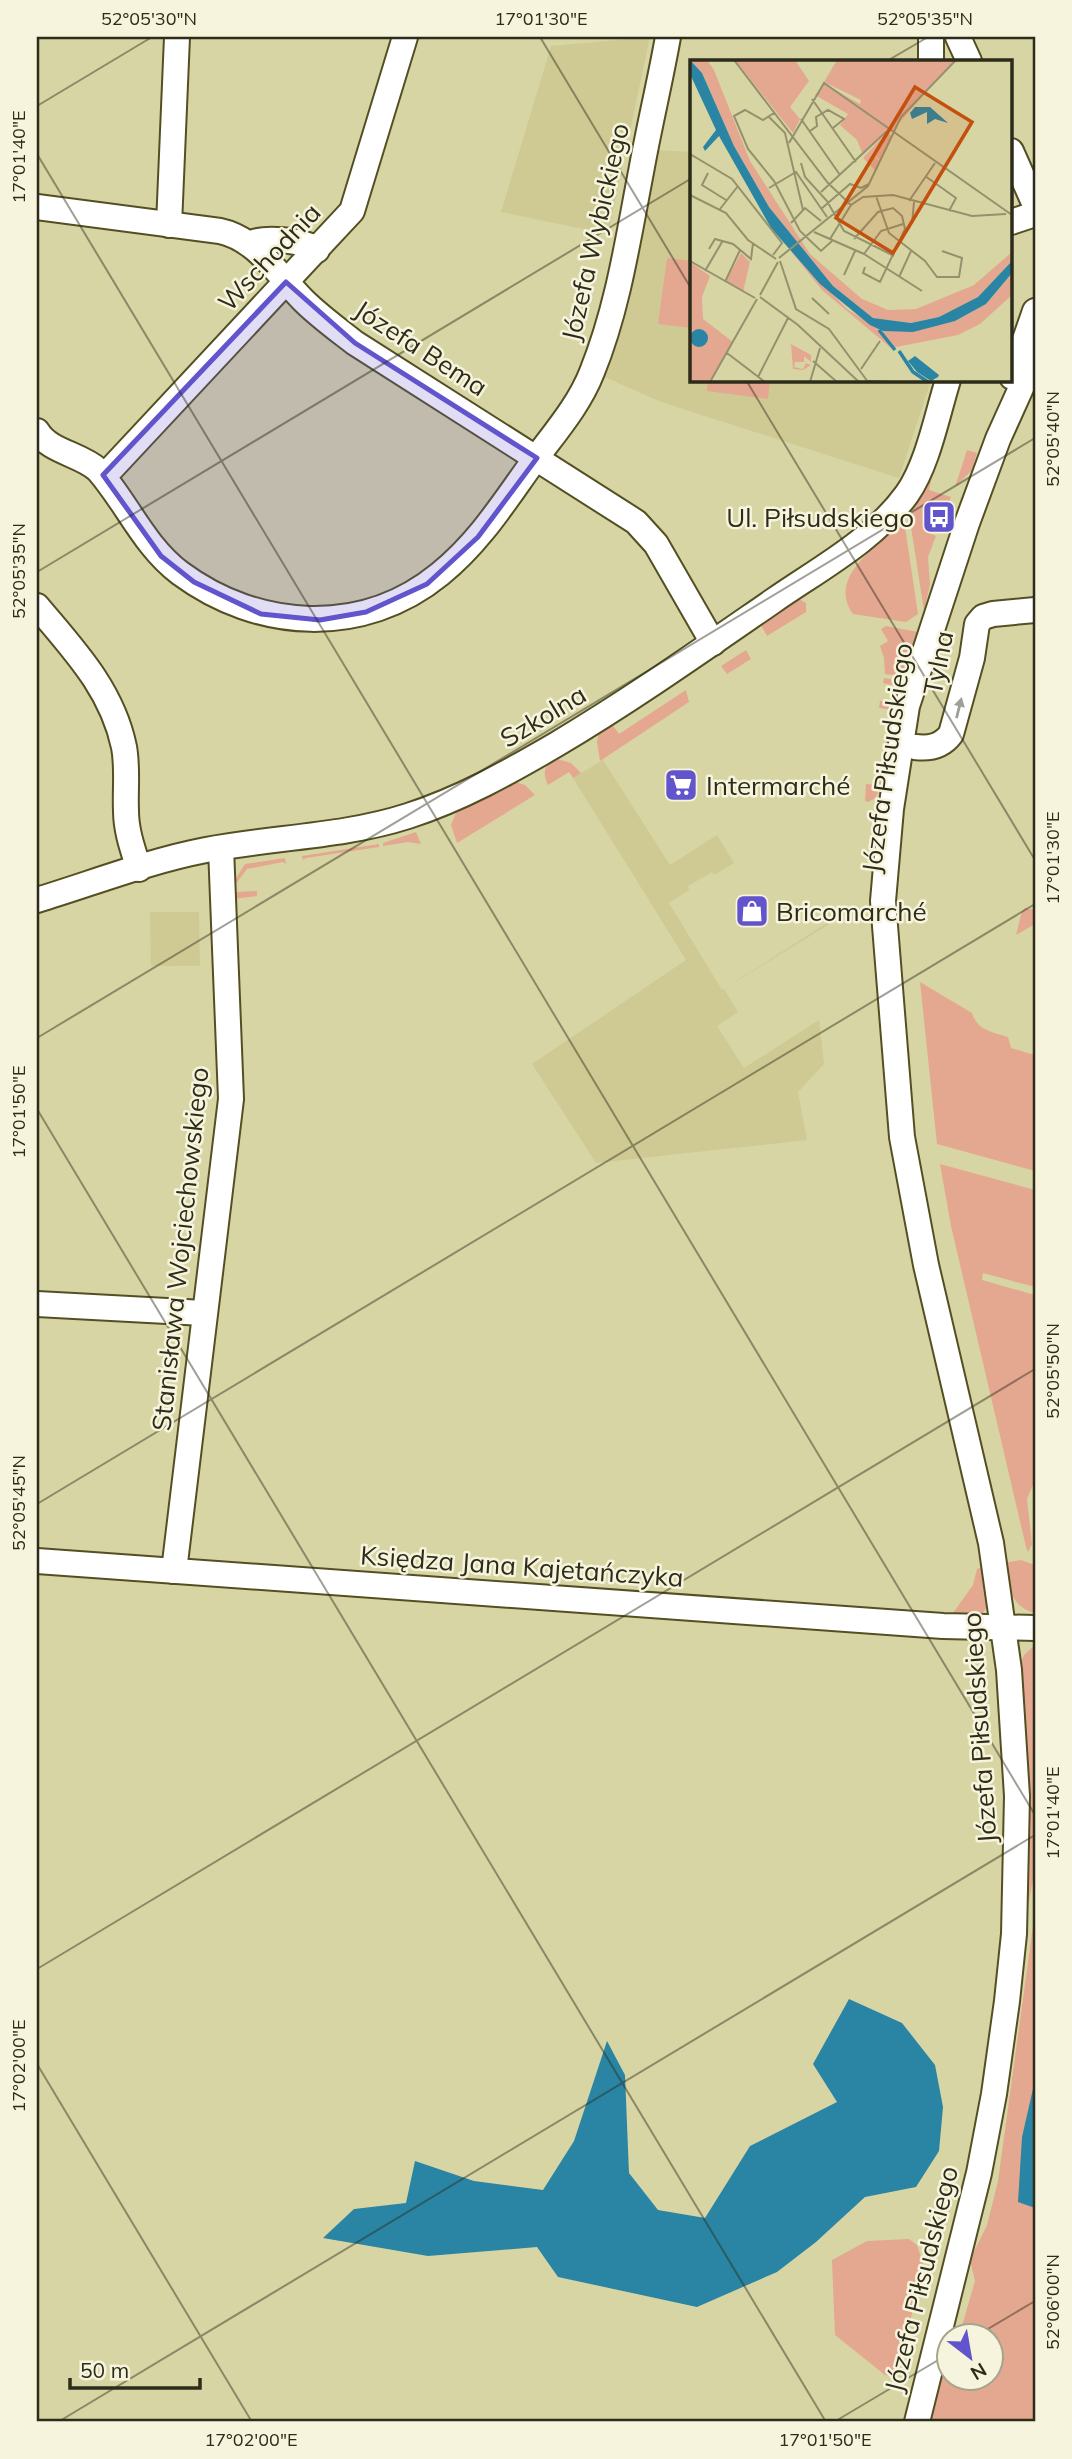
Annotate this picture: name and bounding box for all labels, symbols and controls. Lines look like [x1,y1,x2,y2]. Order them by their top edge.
text: 52°05'30"N [101,7,197,30]
text: 17°01'30"E [494,7,588,30]
text: 52°05'35"N [877,7,973,30]
inset map [690,60,1012,382]
text: 17°01'40"E [7,110,30,204]
street label: Józefa Wybickiego [554,120,636,344]
street label: Wschodnia [211,196,327,318]
street label: Józefa Bema [348,293,494,403]
text: 52°05'40"N [1041,391,1064,487]
bus stop icon: Ul. Piłsudskiego [920,498,958,536]
place label: Ul. Piłsudskiego [726,501,914,534]
text: 52°05'35"N [7,523,30,619]
street label: Tylna [916,628,960,698]
street label: Józefa Piłsudskiego [855,641,919,875]
street label: Szkolna [494,677,592,755]
one-way arrow [954,697,965,719]
supermarket icon: Intermarché [662,766,700,804]
place label: Intermarché [706,769,850,802]
text: 17°01'30"E [1041,811,1064,905]
shop icon: Bricomarché [733,892,771,930]
place label: Bricomarché [776,895,927,928]
text: 17°01'50"E [7,1065,30,1159]
street label: Stanisława Wojciechowskiego [144,1066,216,1432]
text: 52°05'50"N [1041,1323,1064,1419]
text: 52°05'45"N [7,1455,30,1551]
street label: Księdza Jana Kajetańczyka [359,1538,685,1594]
street label: Józefa Piłsudskiego [954,1611,1004,1845]
text: 17°01'40"E [1041,1766,1064,1860]
text: 17°02'00"E [7,2019,30,2113]
street label: Józefa Piłsudskiego [877,2163,965,2395]
text: 52°06'00"N [1041,2254,1064,2350]
north arrow [936,2322,1006,2392]
scale bar [70,2347,200,2391]
text: 50 m [80,2357,129,2383]
text: N [966,2358,991,2386]
text: 17°02'00"E [204,2428,298,2451]
text: 17°01'50"E [778,2428,872,2451]

